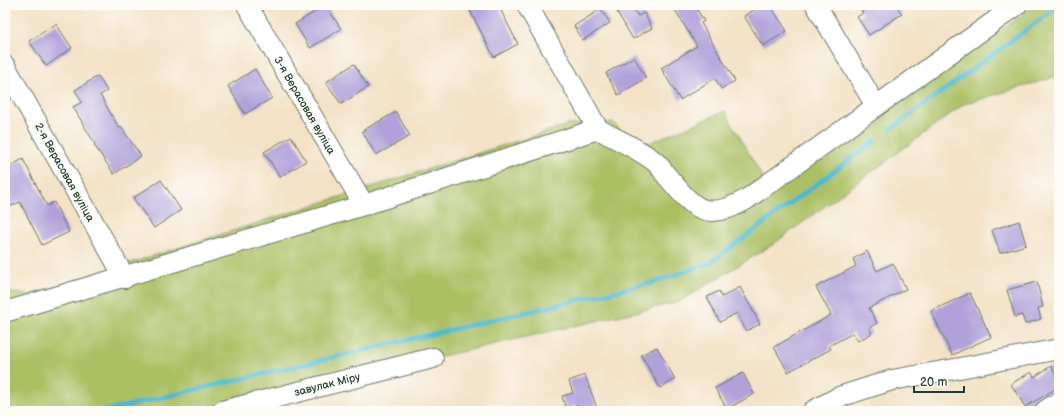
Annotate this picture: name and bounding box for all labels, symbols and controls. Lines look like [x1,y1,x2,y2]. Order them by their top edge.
street label: 3-я Верасовая вуліца [271,54,338,157]
street label: 2-я Верасовая вуліца [32,121,97,224]
scale bar [914,368,964,394]
street label: завулак Міру [293,370,361,399]
text: 20 m [920,375,947,390]

